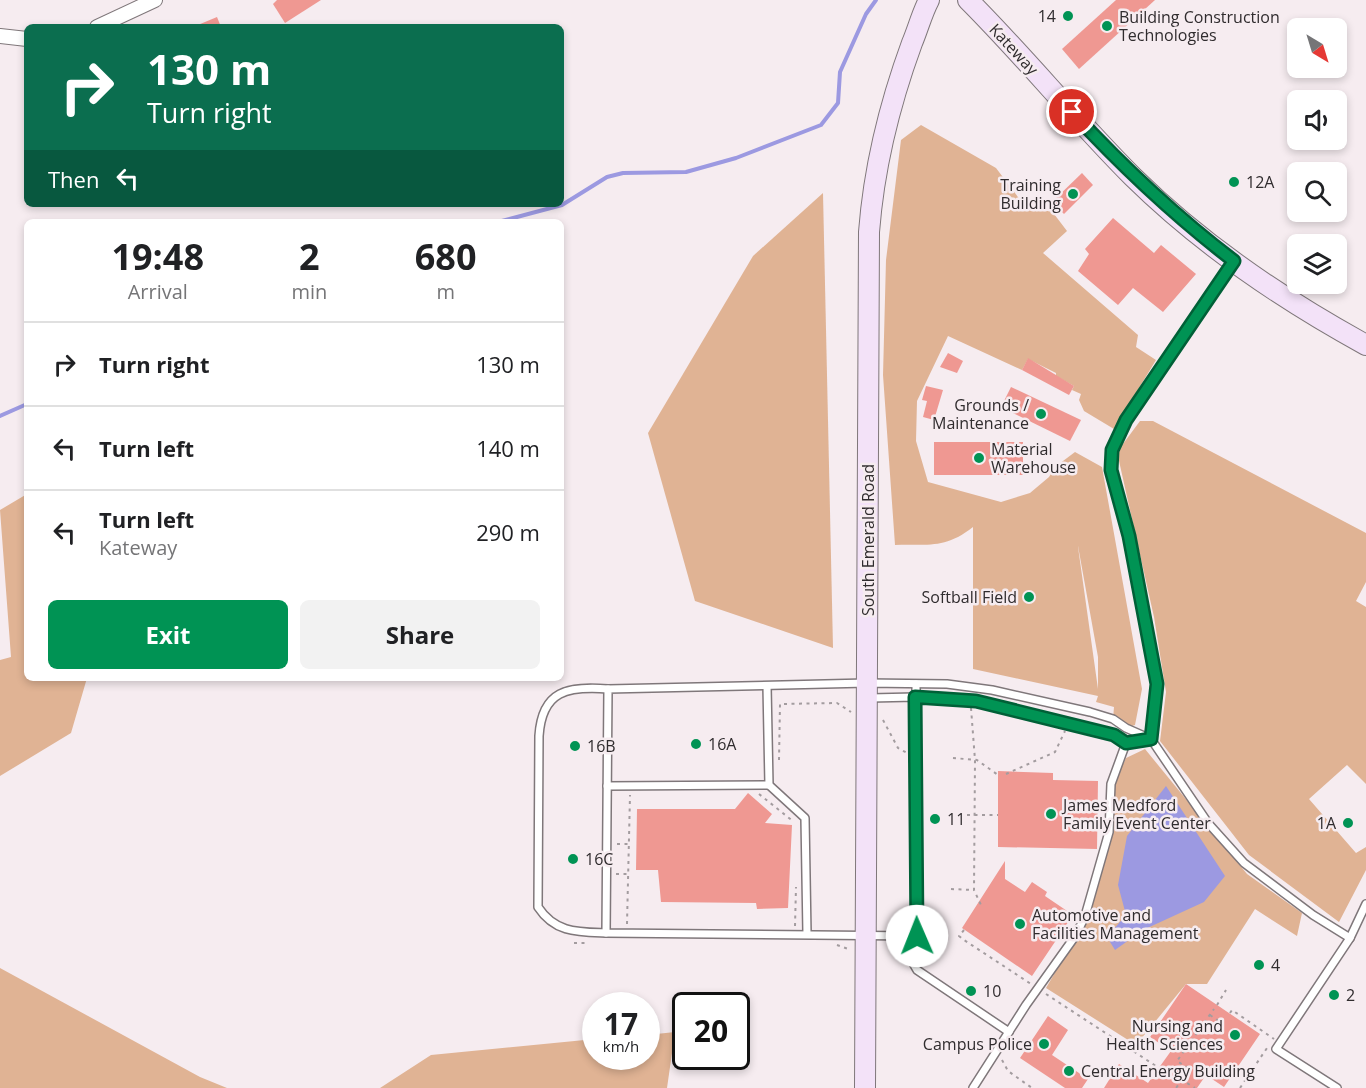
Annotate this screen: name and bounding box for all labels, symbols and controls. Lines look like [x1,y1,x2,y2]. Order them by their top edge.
place label: 14 [1038,5,1056,27]
place label: Building Construction Technologies [1119,6,1280,46]
marker: 14 [1061,9,1075,23]
north arrow [1287,18,1347,78]
map controls [1287,18,1347,294]
street label: Kateway [985,19,1044,80]
marker: Building Construction Technologies [1100,19,1114,33]
text: 130 m [147,40,271,97]
icon: right [48,48,126,126]
pin [1046,86,1097,137]
button: sound [1287,90,1347,150]
text: Turn right [147,94,272,131]
icon: arrive [1055,95,1088,128]
icon: left [111,162,144,195]
button: search [1287,162,1347,222]
text: Then [48,164,99,194]
place label: 12A [1246,171,1275,193]
place label: Training Building [1000,174,1061,214]
marker: 12A [1227,175,1241,189]
marker: Training Building [1066,187,1080,201]
text: 19:48 [111,232,204,281]
text: 2 [299,232,320,281]
text: 680 [415,232,477,281]
button: layers [1287,234,1347,294]
text: Arrival [128,278,188,305]
text: min [291,278,327,305]
text: m [436,278,455,305]
icon: right [48,348,81,381]
text: Turn right [99,349,210,379]
text: 130 m [476,349,540,379]
place label: Grounds / Maintenance [932,394,1029,434]
marker: Grounds / Maintenance [1034,407,1048,421]
icon: left [48,432,81,465]
text: Turn left [99,433,194,463]
text: 140 m [476,433,540,463]
place label: Material Warehouse [991,438,1076,478]
marker: Material Warehouse [972,451,986,465]
street label: South Emerald Road [857,464,879,616]
text: Turn left [99,504,194,534]
icon: left [48,516,81,549]
text: 290 m [476,517,540,547]
text: Kateway [99,534,177,561]
place label: Softball Field [921,586,1017,608]
marker: Softball Field [1022,590,1036,604]
button: Exit [48,600,288,669]
button: Share [300,600,540,669]
place label: 16A [708,733,737,755]
place label: 16B [587,735,616,757]
marker: 16A [689,737,703,751]
marker: 16B [568,739,582,753]
place label: James Medford Family Event Center [1061,794,1211,834]
marker: James Medford Family Event Center [1044,807,1058,821]
place label: 11 [947,808,965,830]
marker: 11 [928,812,942,826]
place label: 1A [1317,812,1337,834]
marker: 1A [1341,816,1355,830]
place label: 16C [585,848,613,870]
marker: 16C [566,852,580,866]
position arrow [885,904,949,968]
place label: Automotive and Facilities Management [1032,904,1199,944]
marker: Automotive and Facilities Management [1013,917,1027,931]
place label: 4 [1271,954,1280,976]
marker: 4 [1252,958,1266,972]
place label: 10 [983,980,1001,1002]
marker: 10 [964,984,978,998]
place label: 2 [1346,984,1355,1006]
marker: 2 [1327,988,1341,1002]
speed limit sign: 20 [672,992,750,1070]
text: 17 [604,1003,638,1044]
place label: Nursing and Health Sciences [1106,1015,1223,1055]
marker: Nursing and Health Sciences [1228,1028,1242,1042]
place label: Campus Police [923,1033,1032,1055]
text: km/h [603,1036,639,1056]
marker: Campus Police [1037,1037,1051,1051]
place label: Central Energy Building [1081,1060,1255,1082]
marker: Central Energy Building [1062,1064,1076,1078]

